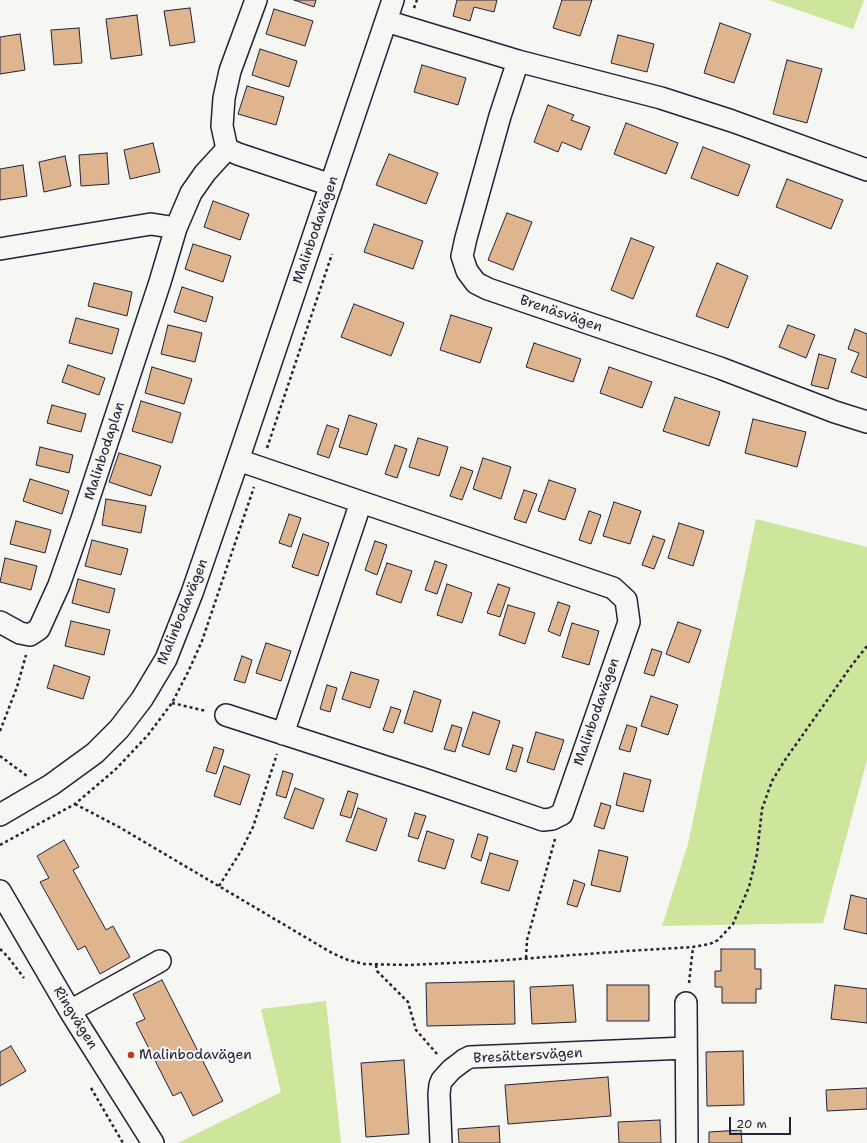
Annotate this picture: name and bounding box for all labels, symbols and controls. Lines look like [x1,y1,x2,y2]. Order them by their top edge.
street label: Malinbodavägen [290,174,342,286]
street label: Brenäsvägen [517,292,605,336]
street label: Malinbodaplan [81,400,129,502]
street label: Malinbodavägen [154,556,212,668]
street label: Malinbodavägen [571,656,623,768]
street label: Ringvägen [49,984,101,1052]
street label: Bresättersvägen [473,1045,583,1067]
place label: Malinbodavägen [139,1047,252,1063]
marker: Malinbodavägen [126,1050,136,1060]
scale bar [731,1109,793,1135]
text: 20 m [736,1116,767,1132]

